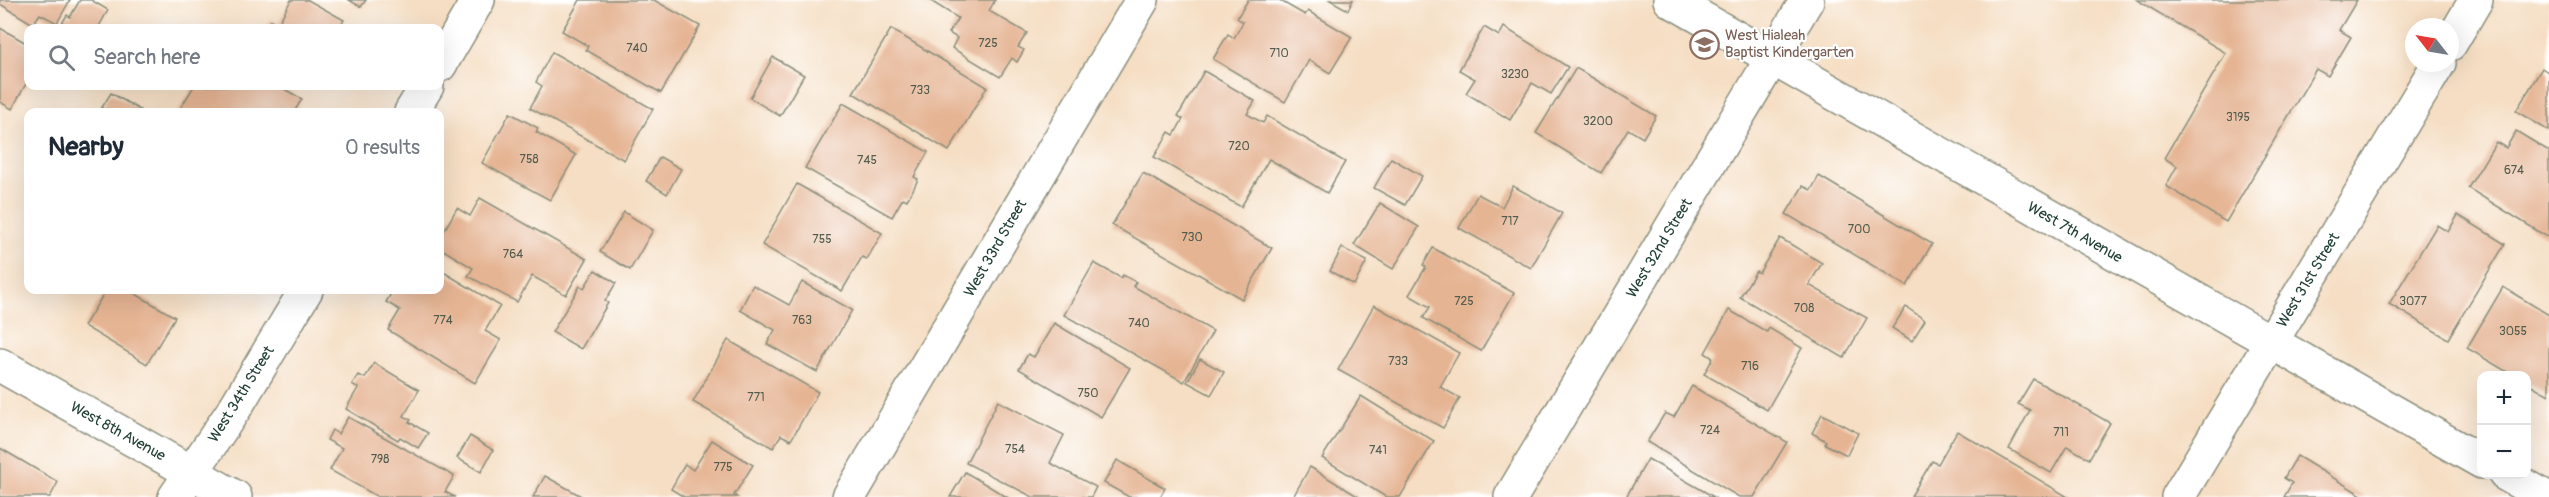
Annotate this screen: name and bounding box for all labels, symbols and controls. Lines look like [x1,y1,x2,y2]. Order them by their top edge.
north arrow [2405,18,2459,72]
search box [24,24,444,90]
place label: West Hialeah Baptist Kindergarten [1725,26,1854,62]
school or university icon: West Hialeah Baptist Kindergarten [1688,28,1720,60]
house number: 725 [978,36,998,51]
icon: search [45,41,78,74]
house number: 740 [626,41,648,56]
text: Search here [93,43,200,71]
house number: 710 [1269,46,1289,61]
house number: 3230 [1501,67,1529,82]
house number: 733 [910,83,930,98]
house number: 3195 [2226,110,2250,125]
house number: 3200 [1583,114,1613,129]
text: Nearby [48,131,124,163]
text: 0 results [345,135,420,160]
house number: 720 [1228,139,1250,154]
house number: 758 [520,152,538,167]
house number: 745 [857,153,877,168]
house number: 674 [2504,163,2524,178]
street label: West 32nd Street [1622,194,1697,301]
street label: West 33rd Street [960,195,1031,300]
street label: West 7th Avenue [2024,198,2126,268]
house number: 717 [1501,214,1519,229]
house number: 700 [1848,222,1870,237]
street label: West 31st Street [2273,229,2345,331]
house number: 730 [1181,230,1203,245]
house number: 755 [812,232,832,247]
house number: 764 [503,247,523,262]
house number: 725 [1454,294,1474,309]
house number: 3077 [2399,294,2427,309]
house number: 708 [1794,301,1814,316]
house number: 774 [433,313,453,328]
house number: 763 [792,313,812,328]
house number: 740 [1128,316,1150,331]
house number: 3055 [2499,324,2527,339]
street label: West 34th Street [204,342,279,446]
house number: 733 [1388,354,1408,369]
house number: 716 [1741,359,1759,374]
map controls [2477,371,2531,479]
button: + [2477,371,2531,425]
house number: 750 [1077,386,1099,401]
house number: 771 [747,390,765,405]
street label: West 8th Avenue [67,397,169,466]
house number: 724 [1700,423,1720,438]
house number: 711 [2053,425,2069,440]
button: − [2477,425,2531,479]
house number: 754 [1005,442,1025,457]
house number: 741 [1369,443,1387,458]
house number: 798 [371,452,389,467]
house number: 775 [713,460,733,475]

